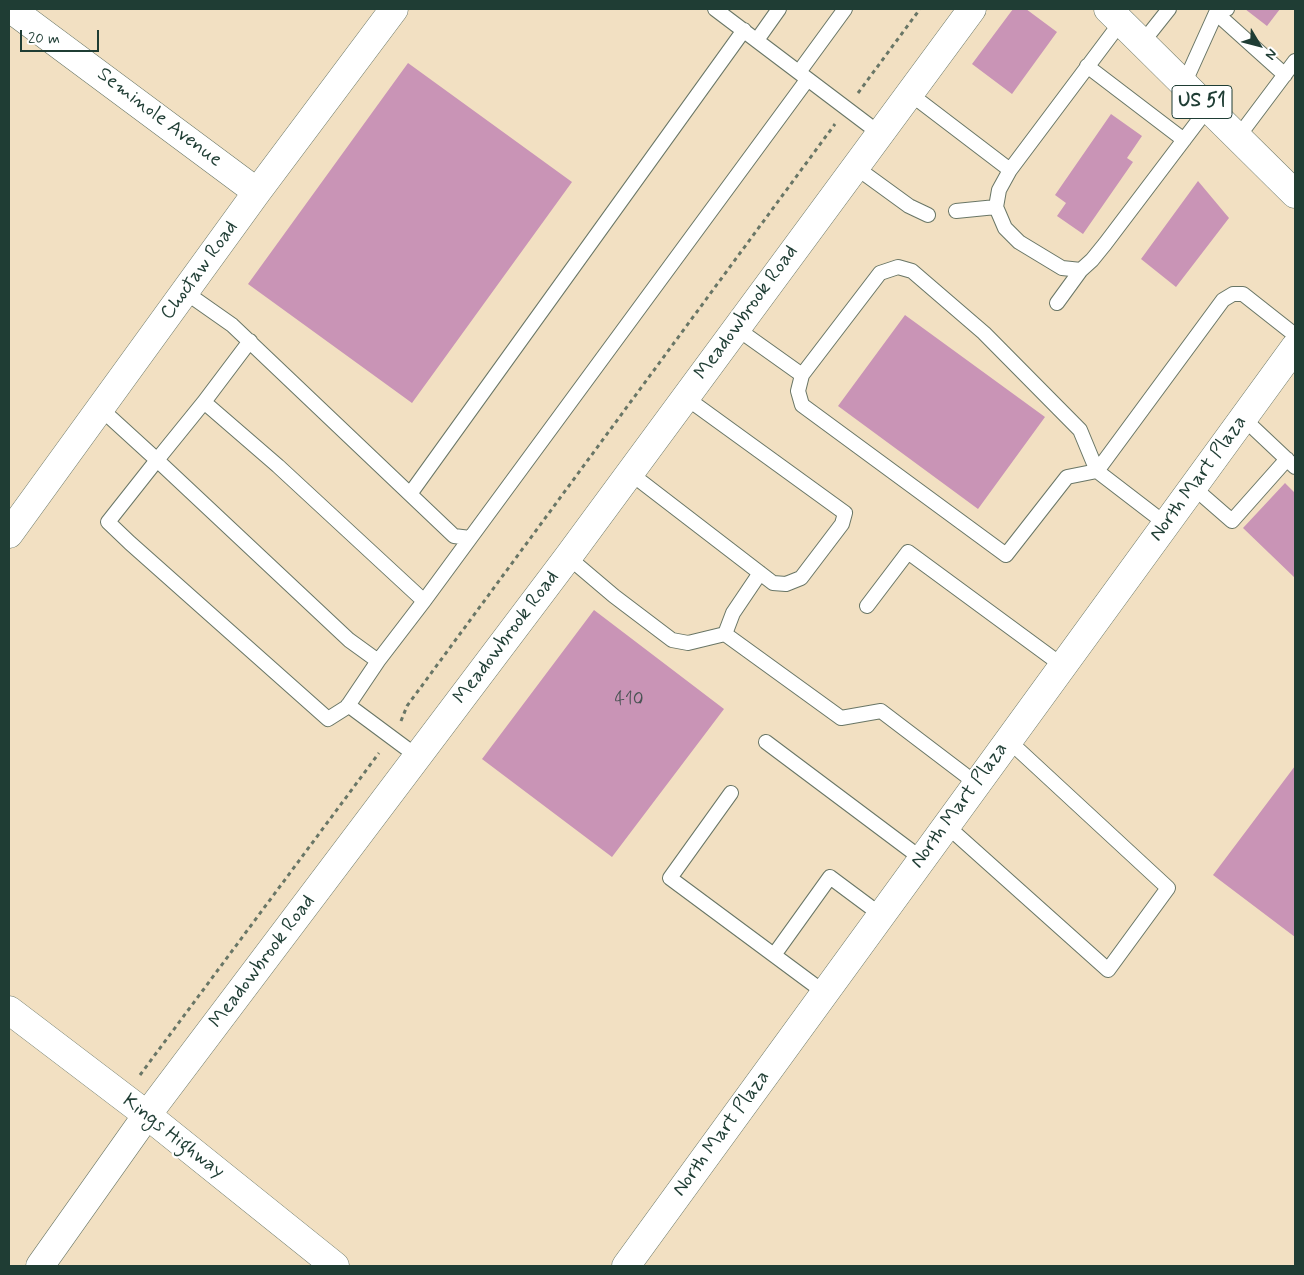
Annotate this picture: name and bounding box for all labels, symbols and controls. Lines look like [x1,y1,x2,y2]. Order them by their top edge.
scale bar [22,20,101,52]
north arrow [1234,20,1284,70]
text: 20 m [28,29,60,49]
text: N [1261,45,1281,63]
street label: Seminole Avenue [92,63,226,173]
road number: US 51 [1172,85,1232,118]
street label: Choctaw Road [156,217,244,325]
street label: Meadowbrook Road [690,241,804,385]
street label: North Mart Plaza [1145,411,1253,547]
street label: Meadowbrook Road [449,567,565,709]
house number: 410 [614,689,644,711]
street label: North Mart Plaza [906,738,1014,874]
street label: Meadowbrook Road [205,891,321,1033]
street label: North Mart Plaza [668,1066,776,1202]
street label: Kings Highway [117,1089,229,1185]

